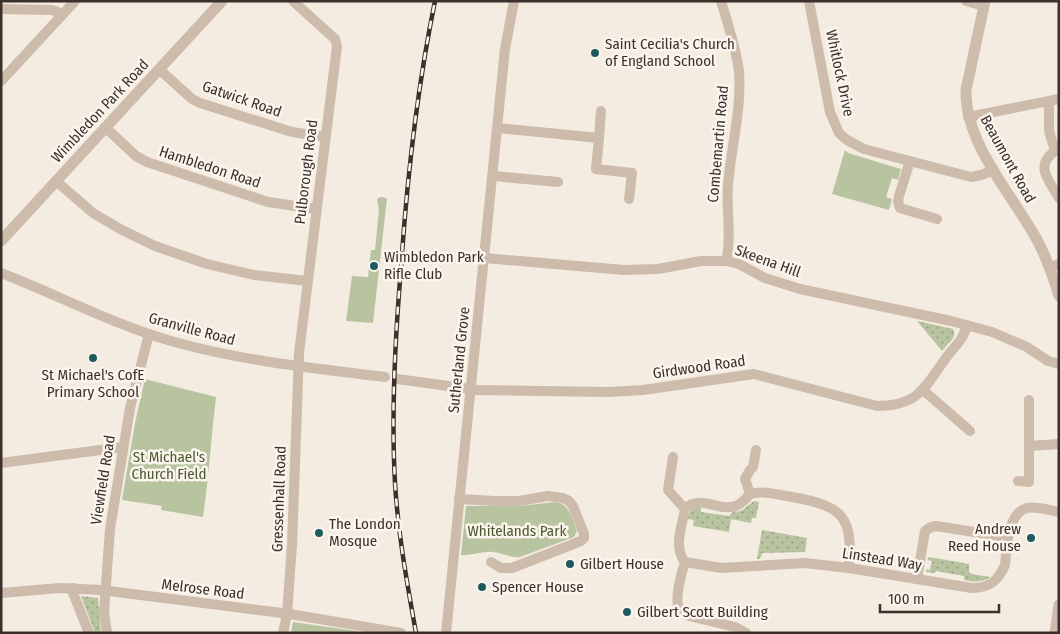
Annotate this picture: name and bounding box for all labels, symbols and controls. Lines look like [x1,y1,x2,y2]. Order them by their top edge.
street label: Whitlock Drive [822,28,858,118]
place label: Saint Cecilia's Church of England School [605,35,735,70]
marker: Saint Cecilia's Church of England School [589,47,601,59]
street label: Wimbledon Park Road [48,56,152,166]
street label: Gatwick Road [200,77,284,121]
street label: Combemartin Road [704,85,732,203]
street label: Beaumont Road [976,112,1040,206]
street label: Pulborough Road [291,119,321,225]
street label: Hambledon Road [157,142,263,192]
street label: Skeena Hill [733,241,803,281]
place label: Wimbledon Park Rifle Club [384,248,484,283]
marker: Wimbledon Park Rifle Club [368,260,380,272]
street label: Sutherland Grove [444,306,474,414]
street label: Granville Road [147,309,237,349]
marker: St Michael's CofE Primary School [87,352,99,364]
street label: Girdwood Road [651,352,747,382]
place label: St Michael's CofE Primary School [42,366,144,401]
street label: Viewfield Road [87,434,119,526]
street label: Gressenhall Road [268,445,290,553]
park label: St Michael's Church Field [131,448,207,483]
place label: The London Mosque [329,515,401,550]
place label: Andrew Reed House [948,520,1021,555]
park label: Whitelands Park [468,522,566,540]
marker: The London Mosque [313,527,325,539]
marker: Andrew Reed House [1025,532,1037,544]
street label: Linstead Way [841,544,923,574]
place label: Gilbert House [580,555,664,573]
marker: Gilbert House [564,558,576,570]
street label: Melrose Road [161,575,245,603]
place label: Spencer House [492,578,584,596]
marker: Spencer House [476,581,488,593]
scale bar [880,582,999,614]
text: 100 m [888,590,925,608]
place label: Gilbert Scott Building [637,603,768,621]
marker: Gilbert Scott Building [621,606,633,618]

